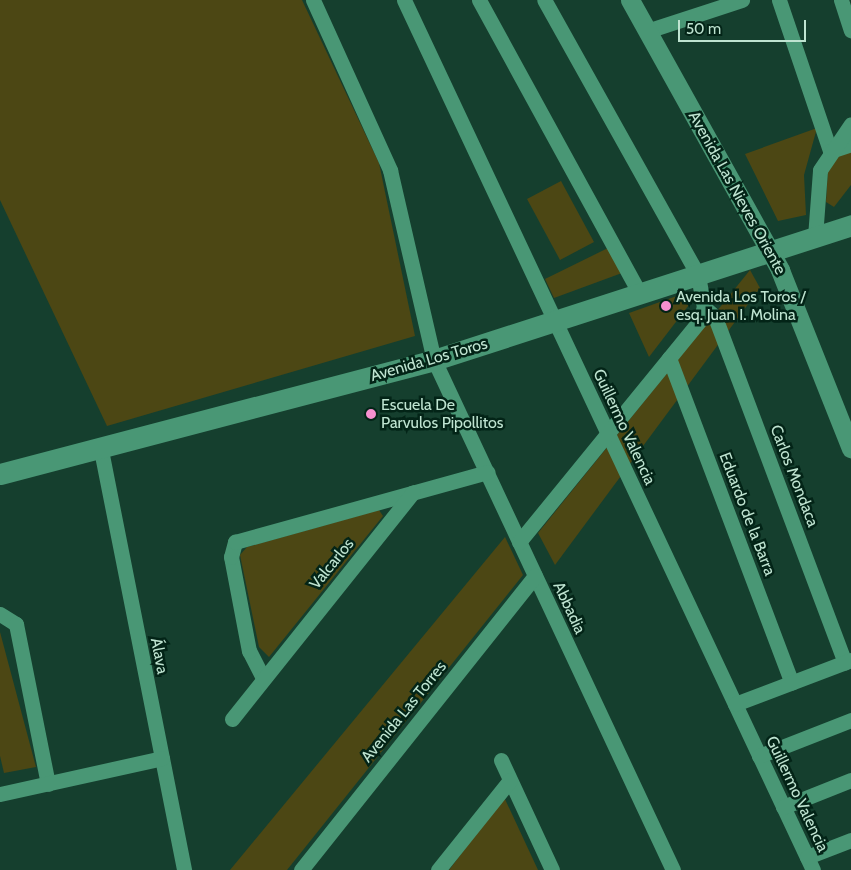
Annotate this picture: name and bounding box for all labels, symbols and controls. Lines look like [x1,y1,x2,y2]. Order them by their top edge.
scale bar [681,10,808,42]
text: 50 m [686,20,721,38]
street label: Avenida Las Nieves Oriente [684,108,790,278]
place label: Avenida Los Toros / esq. Juan I. Molina [676,287,806,325]
marker: Avenida Los Toros / esq. Juan I. Molina [660,300,672,312]
street label: Avenida Los Toros [368,334,490,386]
street label: Guillermo Valencia [589,366,659,488]
place label: Escuela De Parvulos Pipollitos [381,395,503,433]
marker: Escuela De Parvulos Pipollitos [365,408,377,420]
street label: Carlos Mondaca [766,422,822,530]
street label: Eduardo de la Barra [715,450,779,578]
street label: Valcarlos [306,535,358,593]
street label: Abbadia [549,579,589,637]
street label: Álava [146,636,172,676]
street label: Avenida Las Torres [357,658,451,766]
street label: Guillermo Valencia [762,733,832,855]

